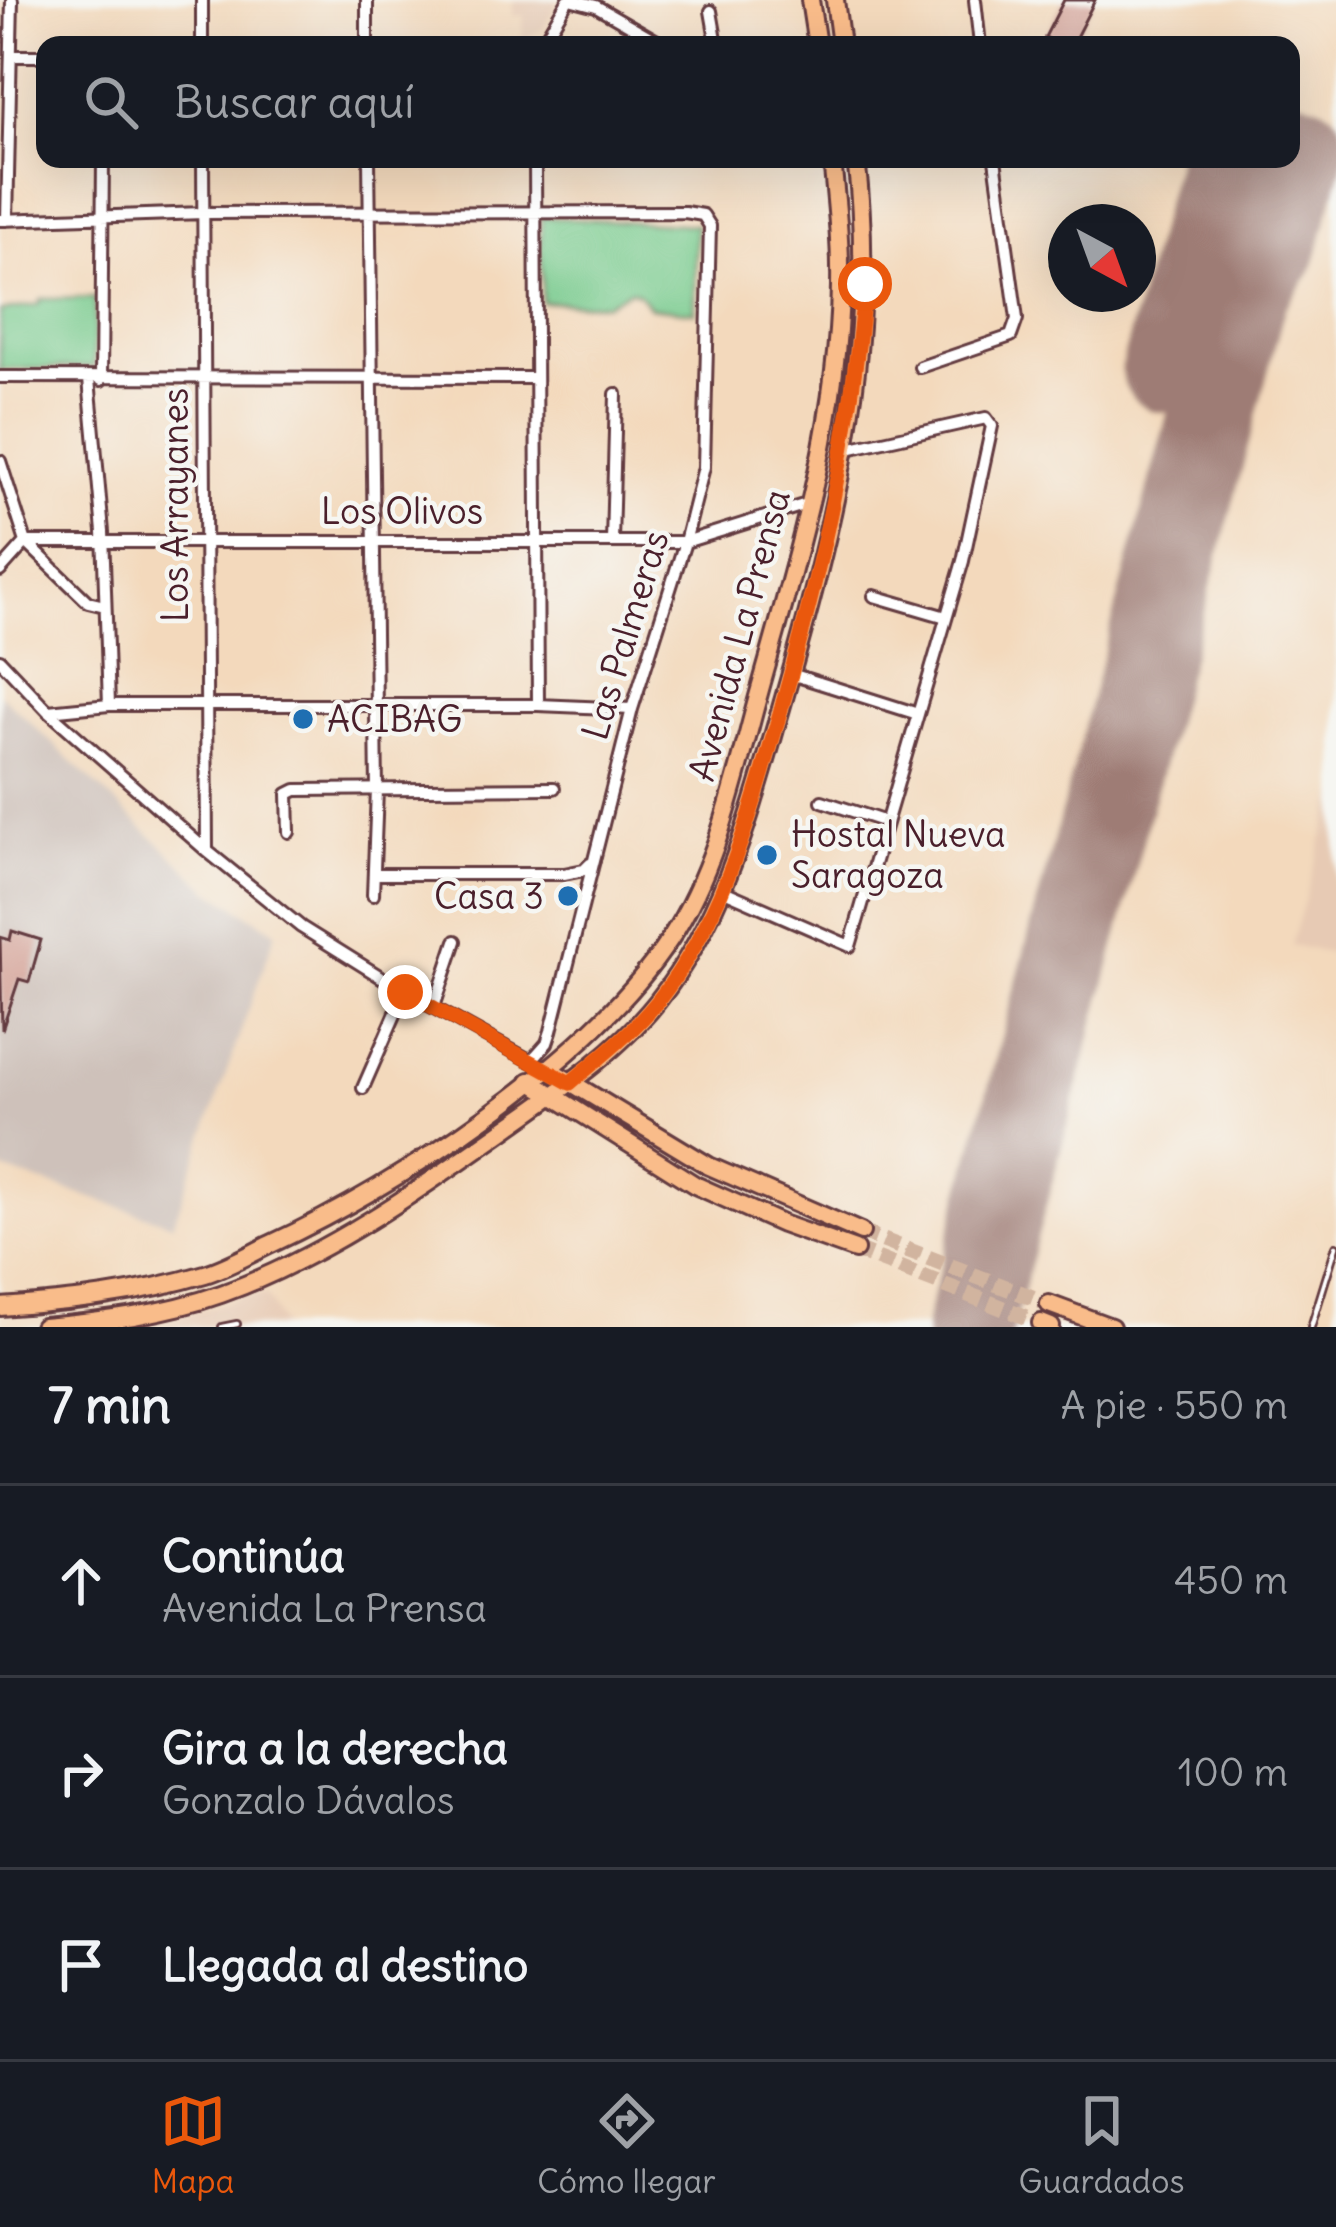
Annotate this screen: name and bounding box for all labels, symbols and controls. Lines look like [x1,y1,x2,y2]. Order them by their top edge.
search box [36,36,1300,168]
icon: search [78,69,144,135]
text: Buscar aquí [174,74,414,130]
north arrow [1048,204,1156,312]
route start [838,257,892,311]
street label: Los Arrayanes [153,388,198,622]
street label: Avenida La Prensa [679,484,800,786]
street label: Los Olivos [321,489,483,534]
street label: Las Palmeras [572,525,679,745]
place label: ACIBAG [327,697,462,742]
marker: ACIBAG [290,706,316,732]
place label: Hostal Nueva Saragoza [791,812,1006,898]
marker: Hostal Nueva Saragoza [754,842,780,868]
place label: Casa 3 [434,874,544,919]
marker: Casa 3 [555,883,581,909]
route end [378,965,432,1019]
text: 7 min [48,1373,171,1437]
text: A pie · 550 m [1060,1381,1288,1430]
text: Continúa [162,1528,345,1584]
icon: ahead [48,1548,114,1614]
text: 450 m [1174,1556,1288,1605]
text: Avenida La Prensa [162,1584,487,1633]
text: Gira a la derecha [162,1720,508,1776]
icon: right [48,1740,114,1806]
text: 100 m [1178,1748,1288,1797]
text: Gonzalo Dávalos [162,1776,455,1825]
icon: arrive [48,1932,114,1998]
text: Llegada al destino [162,1937,528,1993]
tab: Mapa [151,2088,234,2202]
tab: Cómo llegar [537,2088,716,2202]
tab: Guardados [1019,2088,1185,2202]

